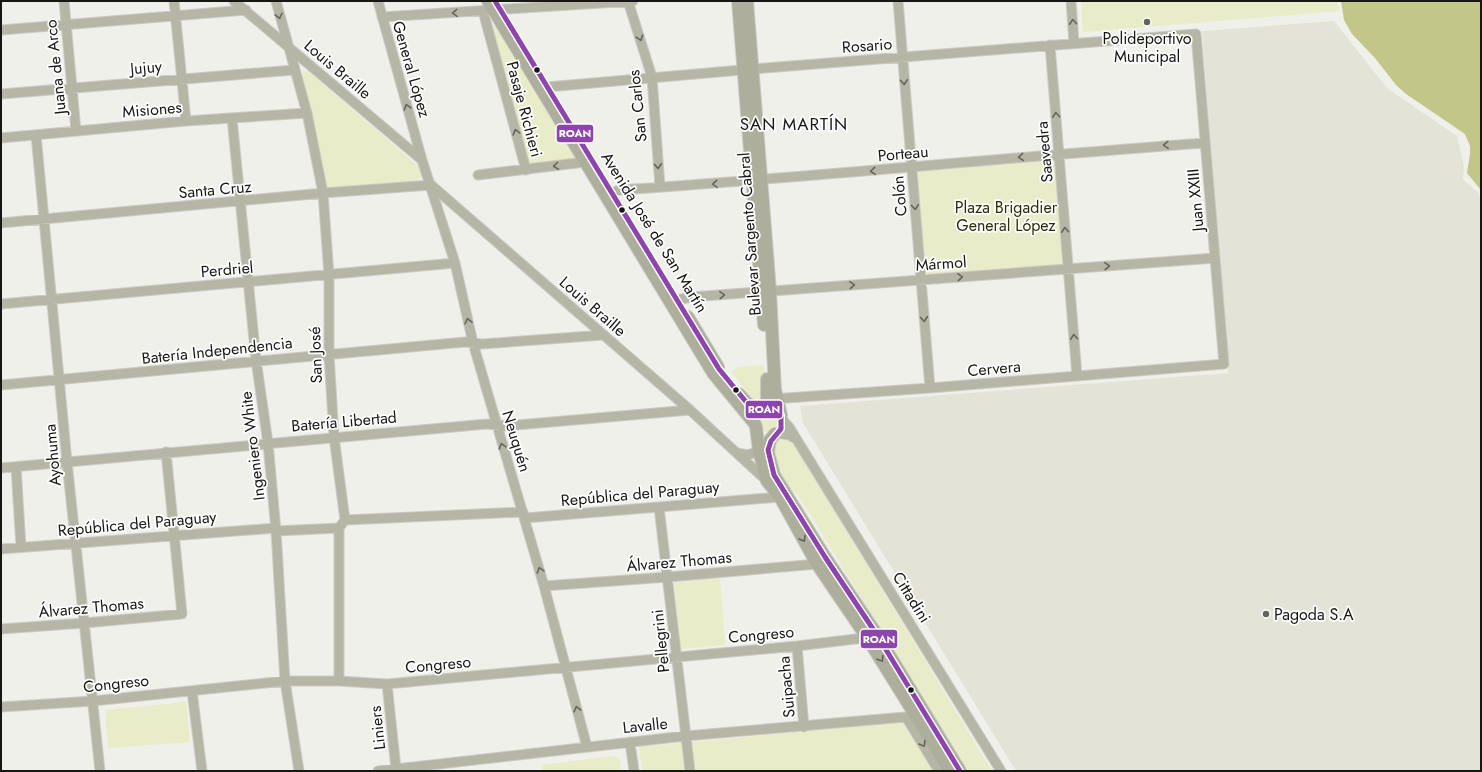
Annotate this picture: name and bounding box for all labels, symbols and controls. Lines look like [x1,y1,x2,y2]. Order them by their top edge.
one-way arrow [452,8,458,17]
one-way arrow [275,13,283,19]
marker: Polideportivo Municipal [1142,17,1152,27]
street label: Juana de Arco [39,18,72,117]
street label: General López [387,18,436,121]
one-way arrow [1068,19,1077,25]
place label: Polideportivo Municipal [1102,27,1192,68]
street label: Rosario [841,32,893,59]
street label: Louis Braille [299,34,376,104]
one-way arrow [635,35,644,42]
street label: Jujuy [127,55,164,81]
street label: Pasaje Richieri [501,59,548,160]
unlabelled marker [532,65,542,75]
street label: San Carlos [622,69,653,143]
one-way arrow [899,79,908,85]
street label: Misiones [121,95,183,124]
one-way arrow [404,103,412,110]
district label: SAN MARTÍN [740,112,848,136]
one-way arrow [1052,112,1061,118]
street label: Saavedra [1030,120,1059,184]
line badge: ROAN [556,124,594,143]
text: ROAN [559,125,591,141]
one-way arrow [512,129,521,136]
street label: Porteau [877,140,929,167]
one-way arrow [1163,141,1169,150]
street label: Avenida José de San Martín [596,148,713,317]
street label: Bulevar Sargento Cabral [732,152,767,316]
one-way arrow [1018,153,1024,162]
one-way arrow [552,161,559,170]
one-way arrow [654,163,663,169]
one-way arrow [870,167,876,176]
street label: Juan XXIII [1181,168,1210,234]
street label: Santa Cruz [177,175,253,204]
street label: Colón [886,175,913,217]
one-way arrow [712,179,718,188]
park label: Plaza Brigadier General López [955,196,1058,237]
one-way arrow [910,204,919,210]
unlabelled marker [617,205,627,215]
one-way arrow [1061,227,1070,233]
street label: Mármol [915,250,967,277]
street label: Perdriel [200,256,254,283]
one-way arrow [1104,261,1110,270]
street label: Louis Braille [554,271,631,342]
one-way arrow [957,272,963,281]
one-way arrow [849,281,855,290]
one-way arrow [719,291,725,300]
one-way arrow [920,316,929,322]
one-way arrow [464,317,473,324]
street label: San José [303,326,328,384]
street label: Batería Independencia [140,331,294,370]
one-way arrow [1069,334,1078,340]
street label: Cervera [966,355,1022,382]
unlabelled marker [731,385,741,395]
street label: Ingeniero White [234,390,271,502]
line badge: ROAN [745,400,783,419]
text: ROAN [748,401,780,417]
street label: Batería Libertad [290,405,398,438]
street label: Neuquén [496,408,537,475]
street label: Ayohuma [38,423,67,487]
one-way arrow [498,443,507,450]
street label: República del Paraguay [560,475,721,512]
street label: República del Paraguay [57,505,218,542]
one-way arrow [798,534,805,542]
street label: Álvarez Thomas [625,545,733,578]
one-way arrow [536,567,545,574]
street label: Cittadini [887,567,936,627]
street label: Álvarez Thomas [37,591,145,624]
place label: Pagoda S.A [1274,603,1354,626]
street label: Pellegrini [646,608,675,674]
marker: Pagoda S.A [1261,609,1271,619]
street label: Congreso [727,620,795,649]
line badge: ROAN [860,629,898,649]
text: ROAN [863,631,895,647]
street label: Congreso [404,650,472,679]
street label: Suipacha [772,655,801,719]
one-way arrow [876,655,884,662]
street label: Congreso [82,669,150,698]
unlabelled marker [906,685,916,695]
street label: Liniers [364,705,391,751]
one-way arrow [573,706,582,713]
street label: Lavalle [621,712,669,739]
one-way arrow [918,740,925,747]

